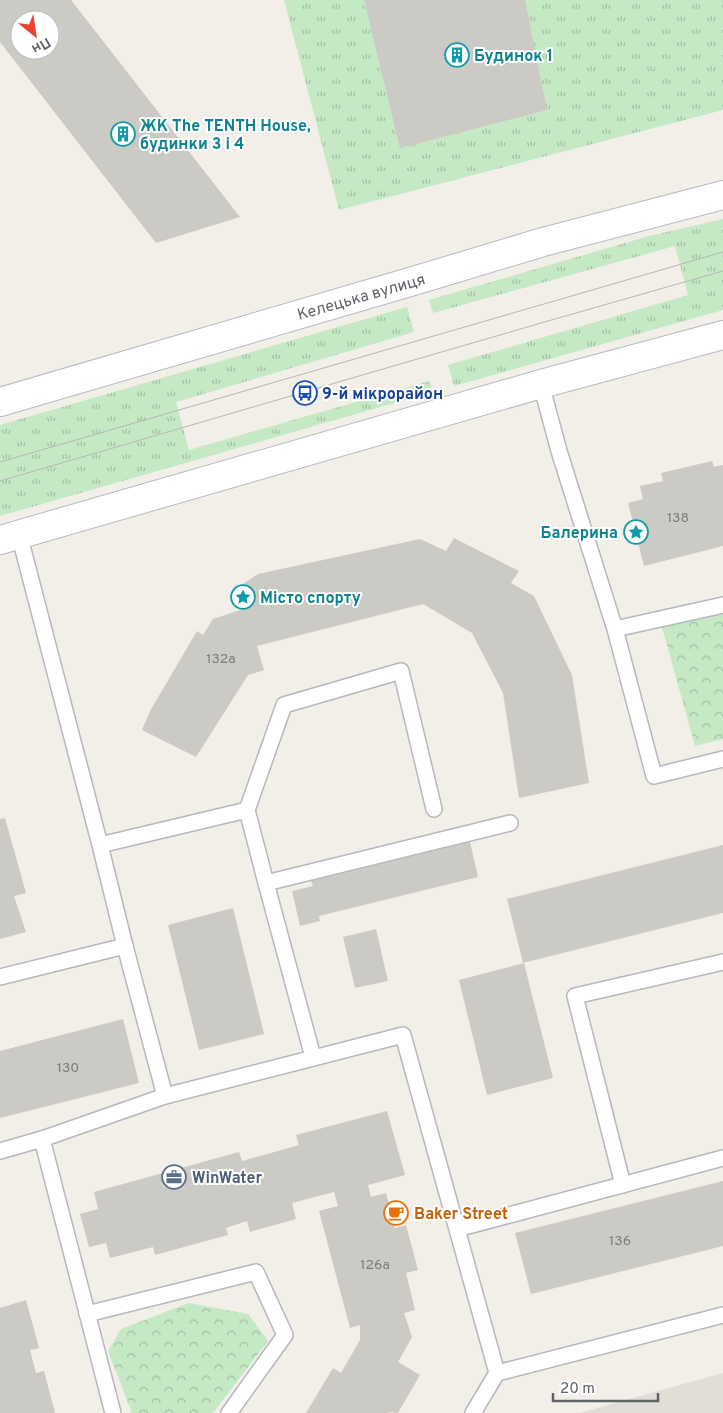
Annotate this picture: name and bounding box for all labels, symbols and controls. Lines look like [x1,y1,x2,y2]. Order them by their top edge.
north arrow [10,10,60,60]
text: Пн [28,33,53,57]
building icon: Будинок 1 [444,42,470,68]
place label: Будинок 1 [474,47,553,67]
place label: ЖК Тhe TENTH House, будинки 3 і 4 [140,117,311,155]
building icon: ЖК Тhe TENTH House, будинки 3 і 4 [110,121,136,147]
street label: Келецька вулиця [295,270,428,326]
bus stop icon: 9-й мікрорайон [292,380,318,406]
place label: 9-й мікрорайон [322,385,443,405]
house number: 138 [667,510,689,527]
place icon: Балерина [623,519,649,545]
place label: Балерина [540,524,618,544]
place icon: Місто спорту [230,584,256,610]
place label: Місто спорту [260,589,361,609]
house number: 132а [206,651,236,668]
house number: 130 [57,1060,79,1077]
office icon: WinWater [161,1164,187,1190]
place label: WinWater [192,1169,262,1189]
cafe icon: Baker Street [383,1200,409,1226]
place label: Baker Street [414,1205,508,1225]
house number: 136 [609,1233,631,1250]
house number: 126а [360,1257,390,1274]
scale bar [553,1370,658,1402]
text: 20 m [560,1380,595,1399]

